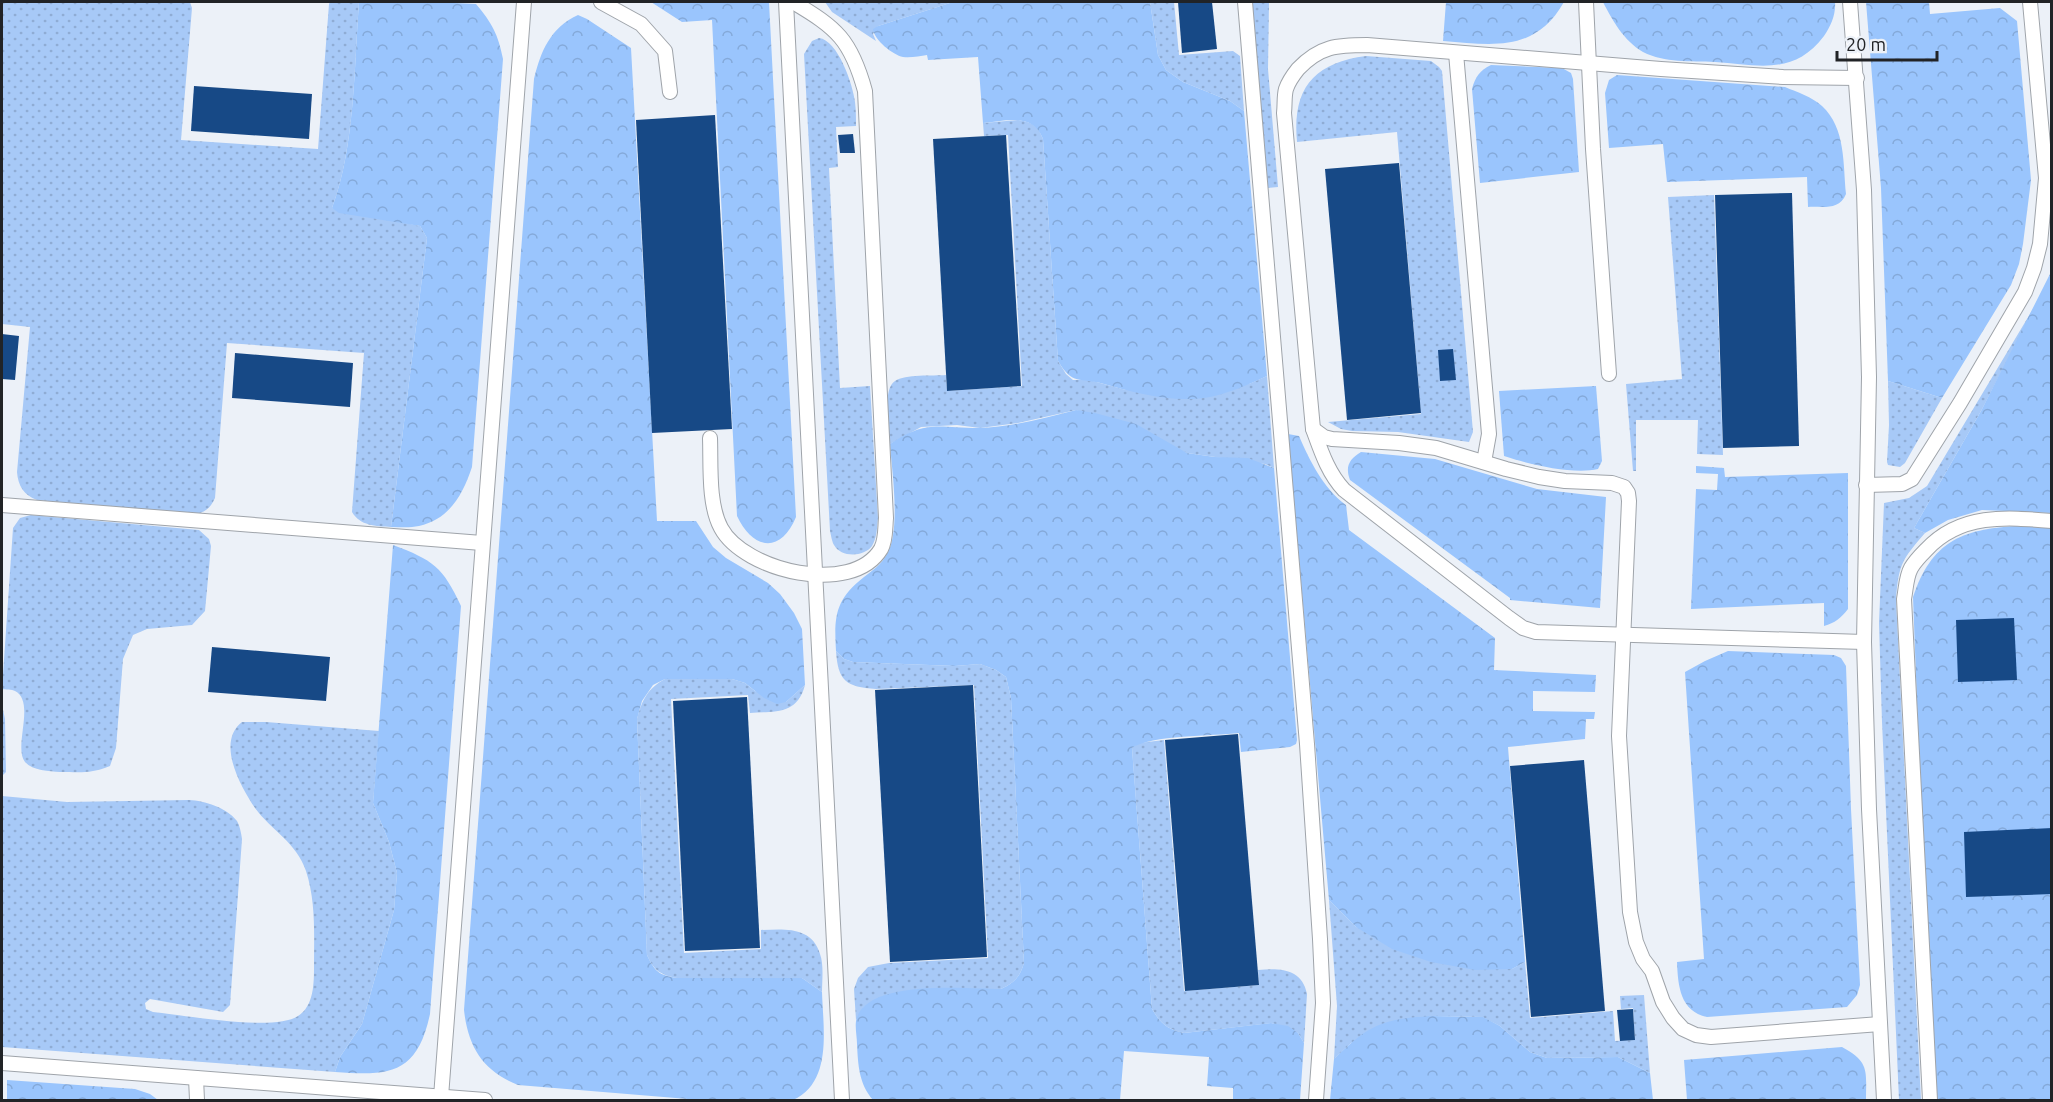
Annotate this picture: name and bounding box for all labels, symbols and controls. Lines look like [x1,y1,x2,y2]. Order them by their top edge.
scale bar [1837,24,1938,62]
text: 20 m [1846,34,1886,54]

